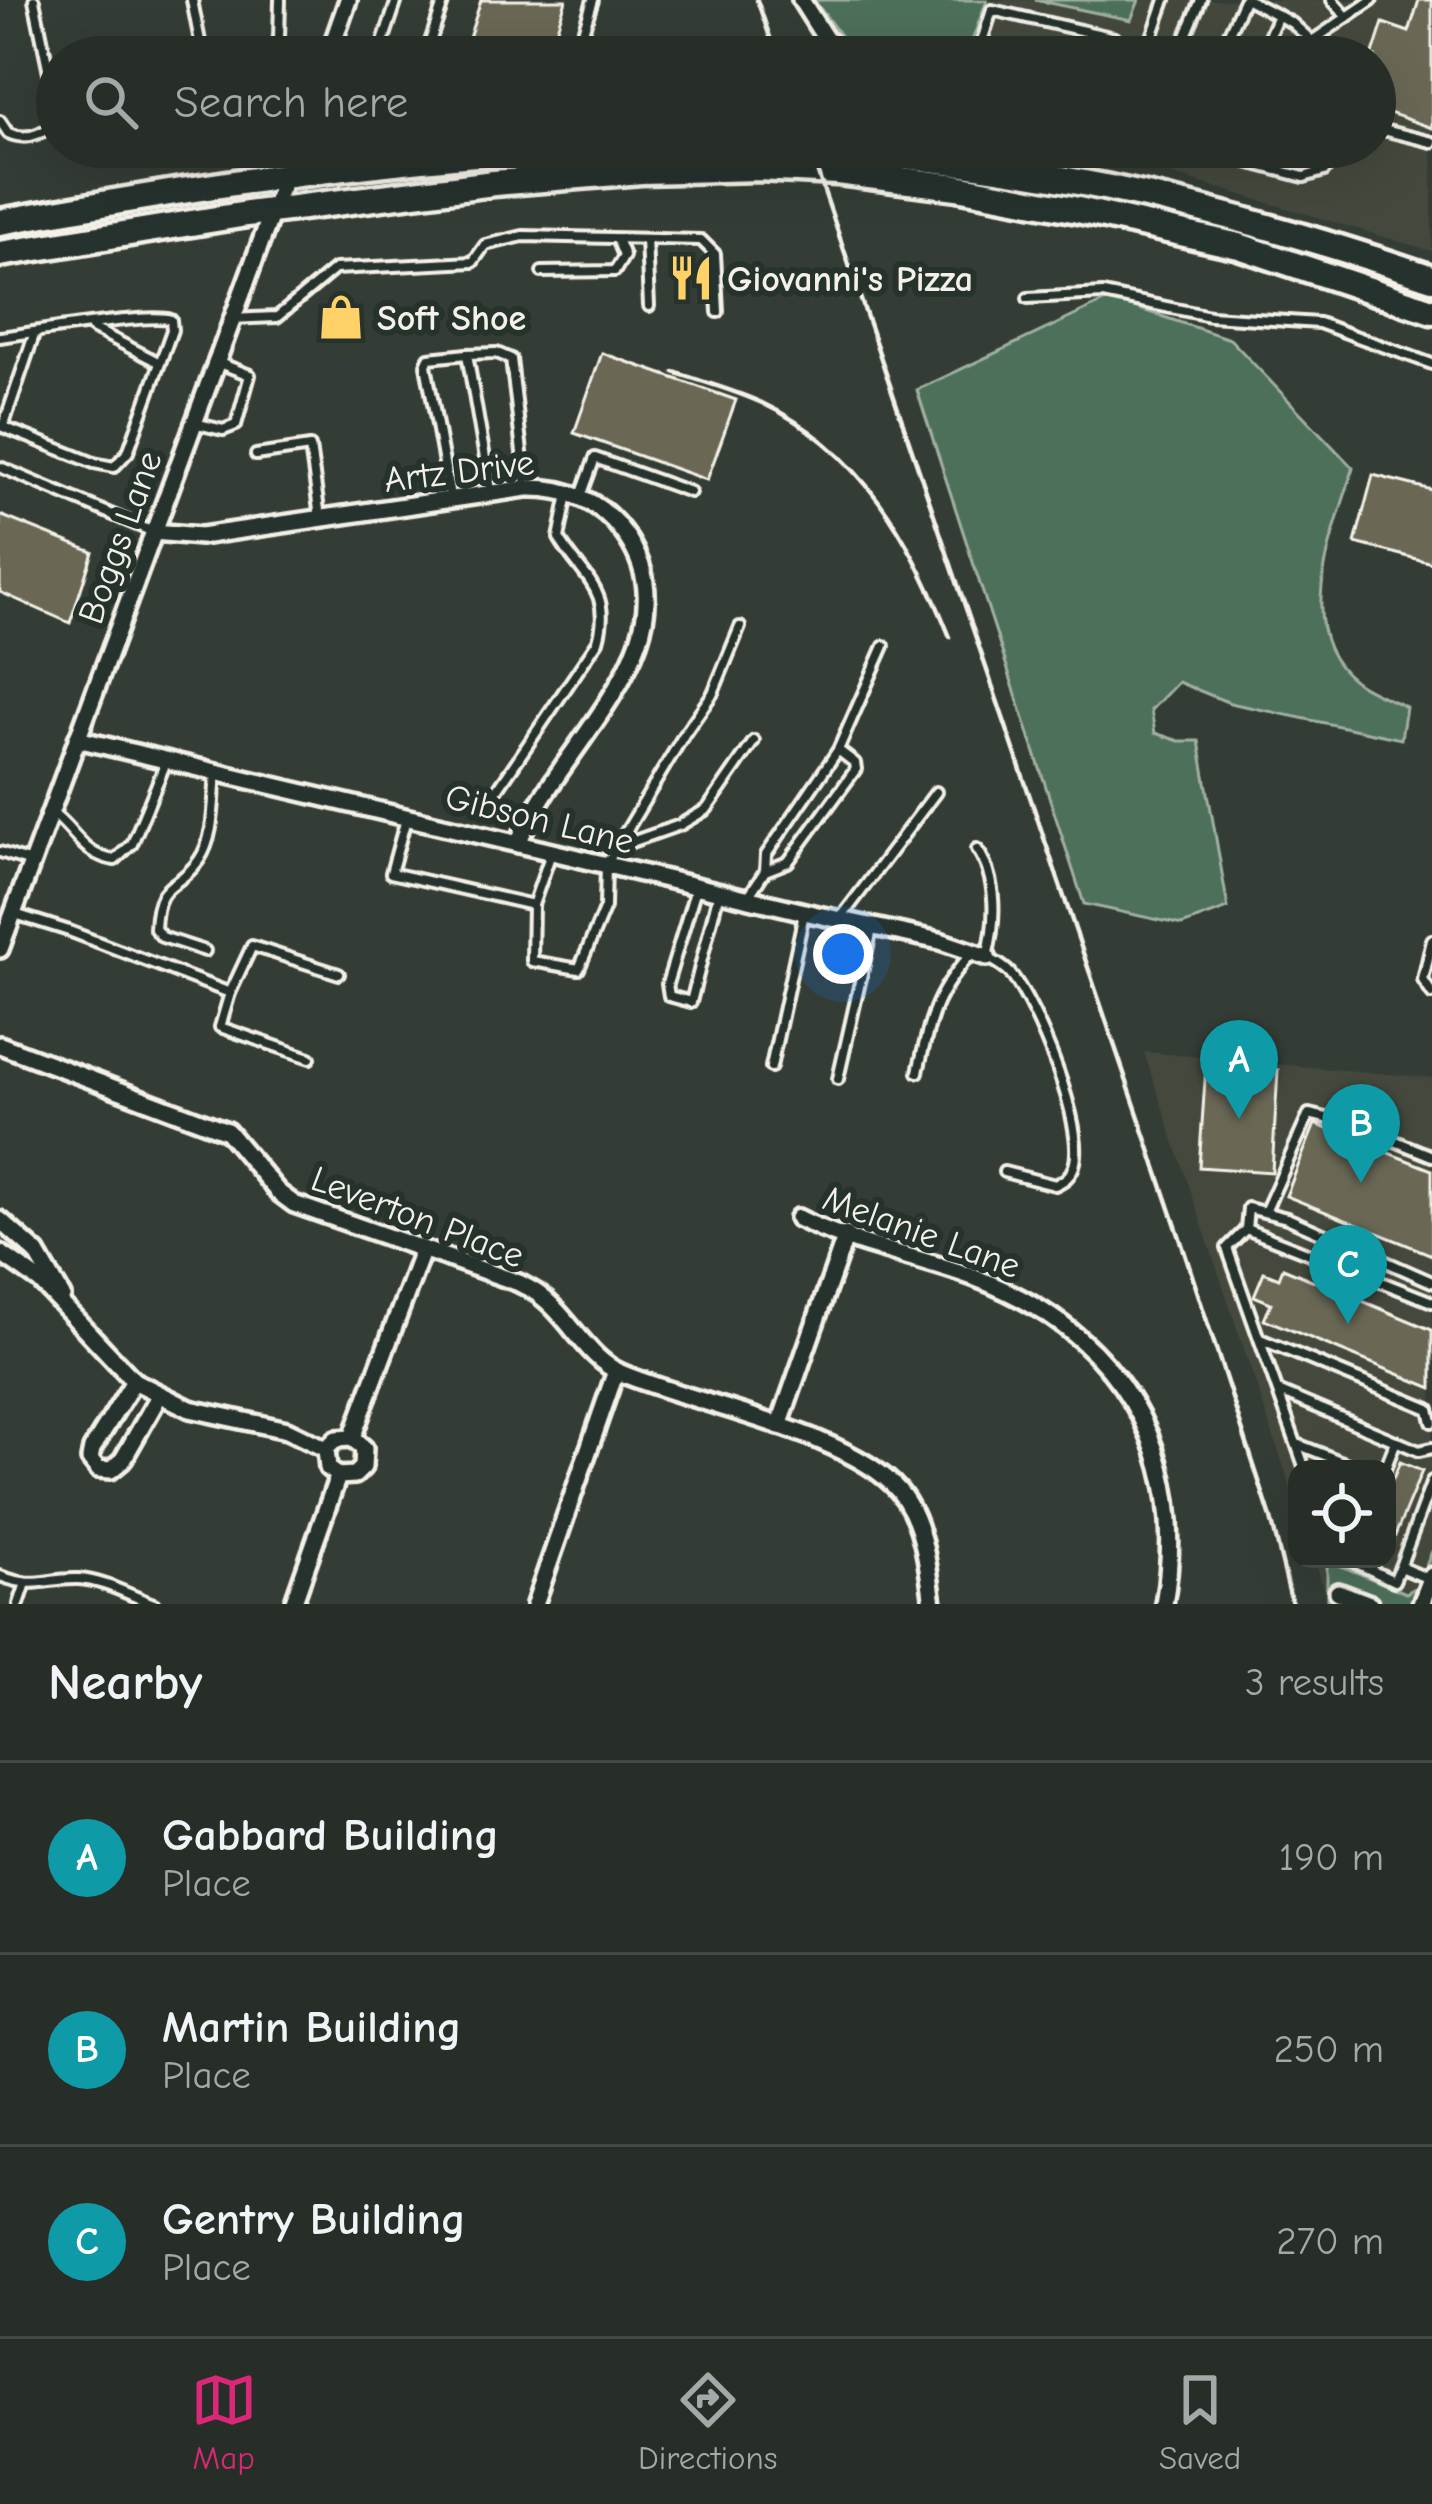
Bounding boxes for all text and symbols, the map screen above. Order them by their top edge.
search box [36,36,1396,168]
icon: search [78,69,144,135]
text: Search here [174,76,408,128]
restaurant icon: Giovanni's Pizza [666,253,716,303]
place label: Giovanni's Pizza [727,259,973,300]
shop icon: Soft Shoe [316,292,366,342]
place label: Soft Shoe [377,298,526,339]
street label: Artz Drive [382,442,536,501]
street label: Boggs Lane [70,446,171,629]
street label: Gibson Lane [441,776,638,863]
your location [813,924,873,984]
pin: A [1200,1020,1278,1119]
pin: B [1322,1084,1400,1183]
street label: Leverton Place [305,1158,530,1277]
street label: Melanie Lane [817,1178,1026,1287]
pin: C [1309,1225,1387,1324]
map controls [1288,1460,1396,1568]
button: locate [1288,1460,1396,1568]
text: Nearby [48,1653,202,1712]
text: 3 results [1245,1660,1384,1705]
text: Gabbard Building [162,1809,499,1861]
text: A [76,1835,98,1880]
text: 190 m [1279,1835,1384,1880]
text: Place [162,1861,251,1906]
text: Martin Building [162,2001,461,2053]
text: B [75,2027,99,2072]
text: 250 m [1273,2027,1384,2072]
text: Place [162,2053,251,2098]
text: Gentry Building [162,2193,466,2245]
text: C [75,2219,99,2264]
text: 270 m [1276,2219,1384,2264]
text: Place [162,2245,251,2290]
tab: Map [191,2367,257,2477]
tab: Directions [638,2367,778,2477]
tab: Saved [1159,2367,1241,2477]

